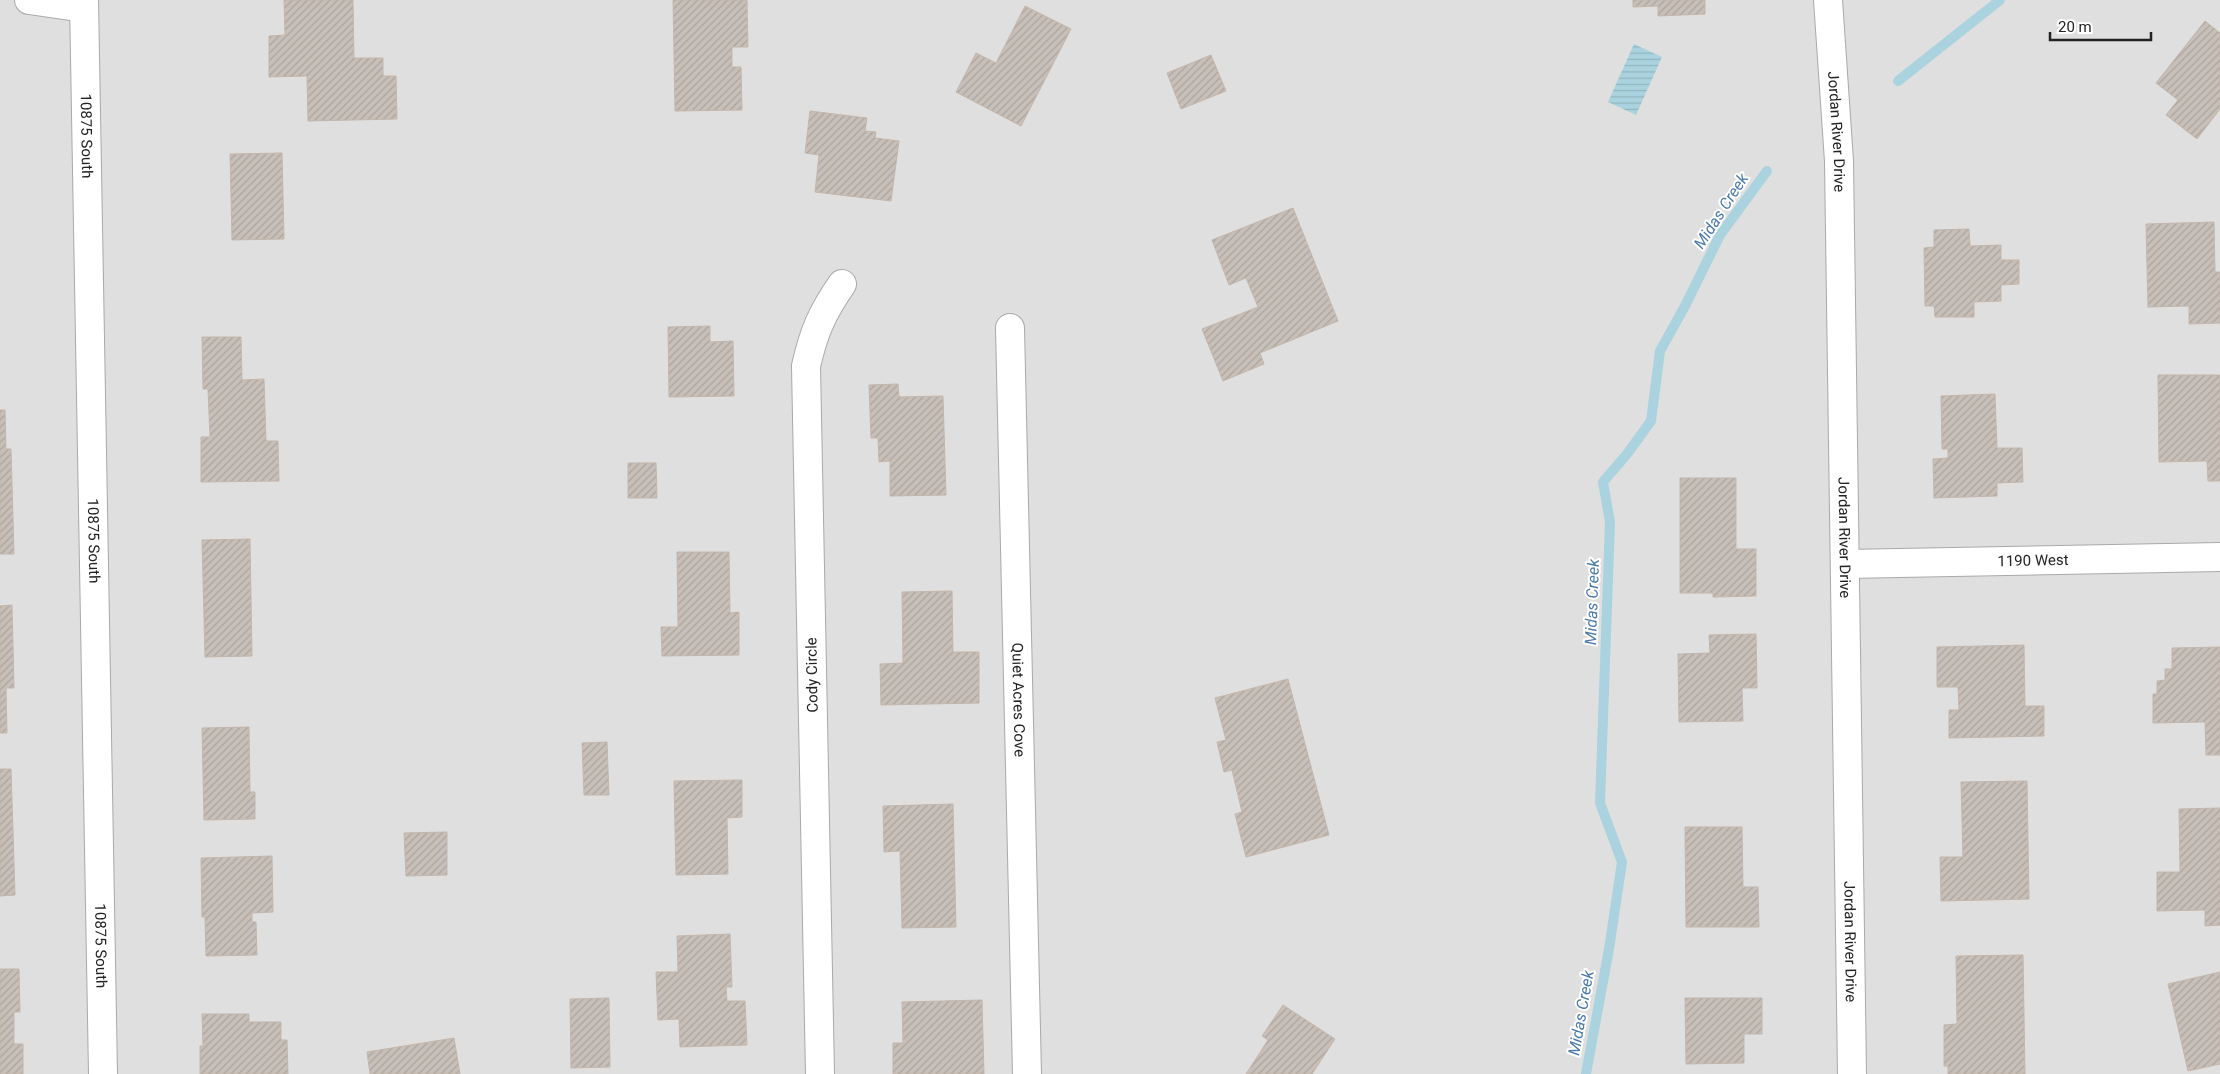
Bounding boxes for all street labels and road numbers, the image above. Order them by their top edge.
street label: Jordan River Drive [1824,71,1848,192]
street label: 10875 South [77,93,96,179]
street label: Jordan River Drive [1835,477,1854,598]
street label: 10875 South [84,498,103,583]
street label: 1190 West [1997,551,2069,570]
street label: Cody Circle [802,637,822,713]
street label: Quiet Acres Cove [1008,643,1029,757]
street label: Jordan River Drive [1840,881,1860,1002]
street label: 10875 South [91,903,110,988]

